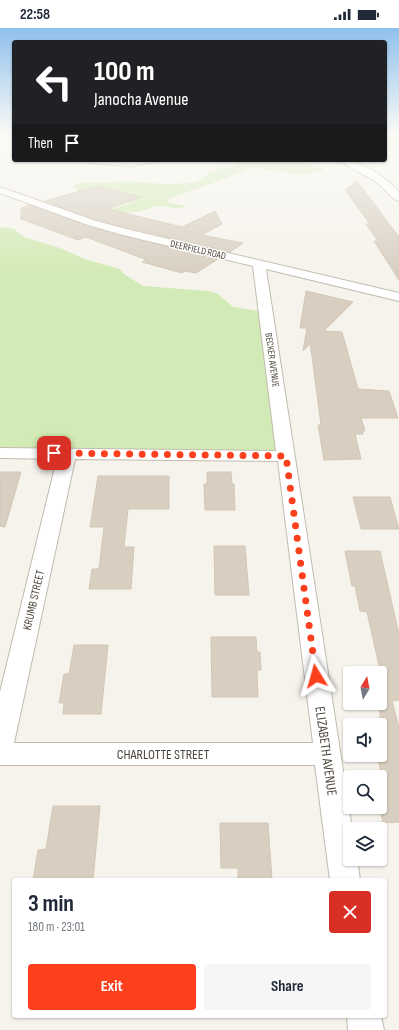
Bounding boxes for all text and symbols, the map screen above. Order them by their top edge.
text: 22:58 [20,5,50,24]
text: 100 m [94,55,155,88]
icon: left [28,56,80,108]
text: Janocha Avenue [94,89,189,110]
icon: arrive [61,132,83,154]
text: Then [28,134,53,153]
street label: DEERFIELD ROAD [169,238,227,262]
street label: BECKER AVENUE [262,332,282,388]
pin [37,436,71,470]
icon: arrive [43,442,65,464]
street label: KRUMB STREET [20,568,48,632]
position arrow [295,655,337,697]
north arrow [343,666,387,710]
map controls [343,666,387,866]
street label: ELIZABETH AVENUE [311,705,341,797]
button: sound [343,718,387,762]
street label: CHARLOTTE STREET [117,746,210,763]
button: search [343,770,387,814]
button: layers [343,822,387,866]
text: 3 min [28,889,74,918]
button: close [329,891,371,933]
text: 180 m · 23:01 [28,919,85,935]
button: Exit [28,964,196,1010]
button: Share [204,964,371,1010]

